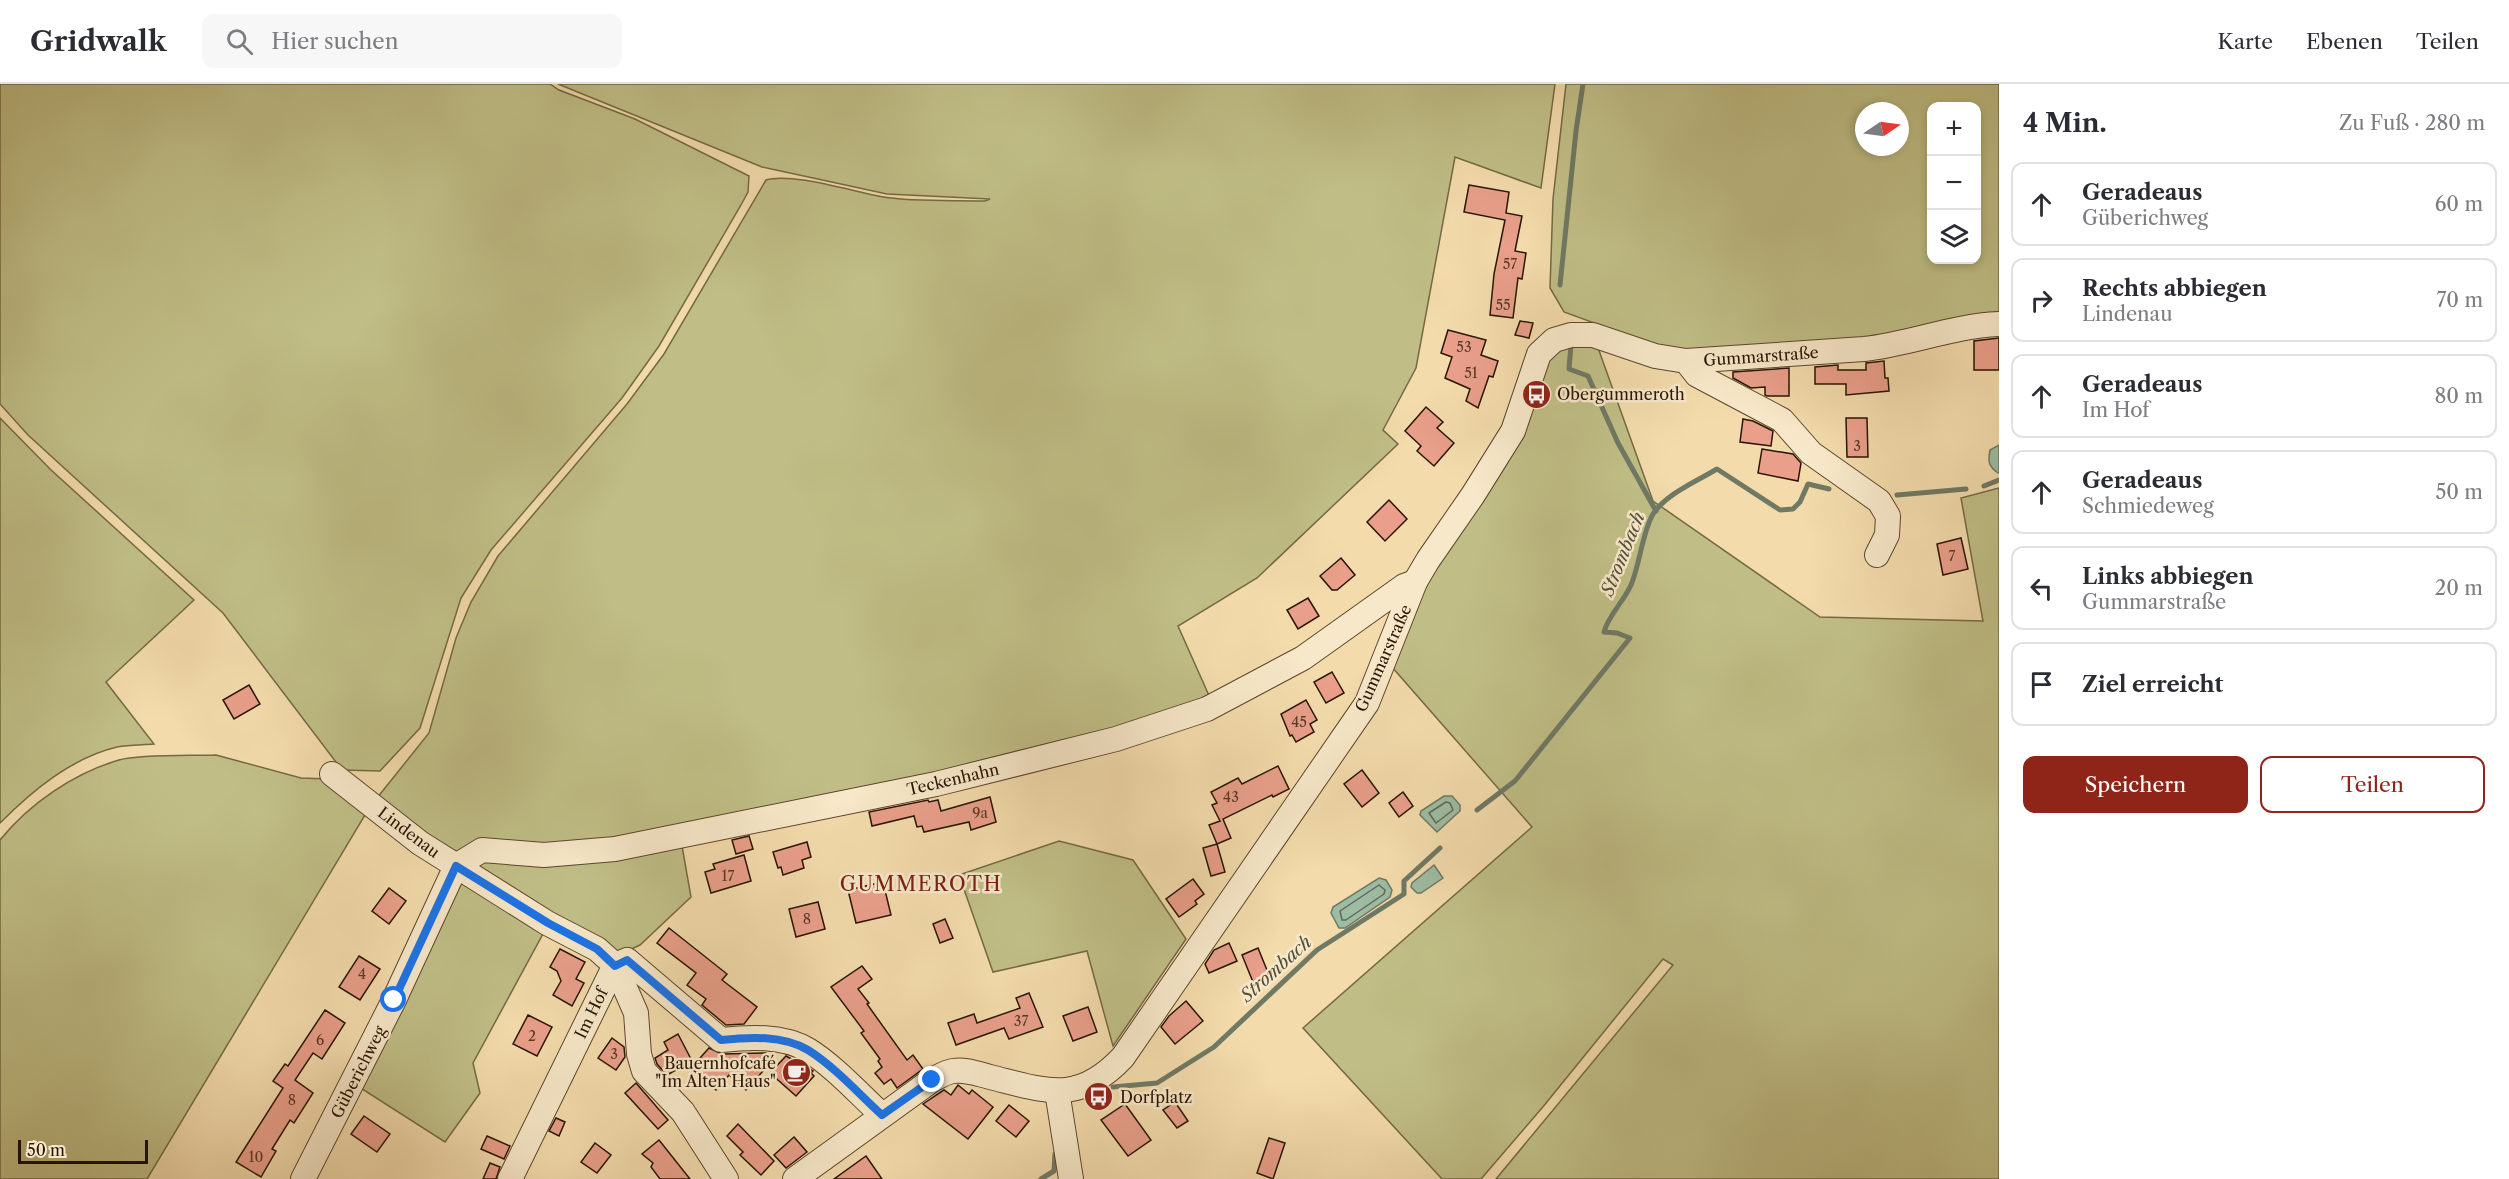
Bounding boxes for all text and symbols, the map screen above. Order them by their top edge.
search box [202,14,622,68]
text: Gridwalk [30,24,166,58]
icon: search [223,25,256,58]
text: Hier suchen [271,28,398,55]
text: Karte [2218,29,2273,54]
text: Ebenen [2306,29,2383,54]
text: Teilen [2416,29,2479,54]
north arrow [1855,102,1909,156]
map controls [1927,102,1981,264]
button: + [1927,102,1981,156]
text: 4 Min. [2023,107,2107,139]
text: Zu Fuß · 280 m [2339,111,2485,135]
button: − [1927,156,1981,210]
text: Geradeaus [2082,179,2202,206]
icon: ahead [2025,188,2058,221]
text: 60 m [2435,192,2483,216]
text: Güberichweg [2082,206,2208,230]
button: layers [1927,210,1981,264]
house number: 57 [1503,255,1517,273]
text: Rechts abbiegen [2082,275,2267,302]
icon: right [2025,284,2058,317]
text: 70 m [2437,288,2483,312]
house number: 55 [1495,296,1511,314]
text: Lindenau [2082,302,2172,326]
house number: 53 [1456,338,1472,356]
street label: Gummarstraße [1703,342,1819,370]
house number: 51 [1464,364,1478,382]
text: Geradeaus [2082,371,2202,398]
bus stop icon: Obergummeroth [1520,378,1552,410]
icon: ahead [2025,380,2058,413]
place label: Obergummeroth [1557,384,1685,404]
text: 80 m [2435,384,2483,408]
text: Im Hof [2082,398,2149,422]
house number: 3 [1853,437,1861,455]
text: Geradeaus [2082,467,2202,494]
icon: ahead [2025,476,2058,509]
text: 50 m [2436,480,2483,504]
text: Schmiedeweg [2082,494,2214,518]
water label: Strombach [1596,509,1650,600]
house number: 7 [1949,547,1956,565]
text: Links abbiegen [2082,563,2254,590]
icon: left [2025,572,2058,605]
text: 20 m [2435,576,2483,600]
text: Gummarstraße [2082,590,2226,614]
street label: Gummarstraße [1350,601,1416,715]
icon: arrive [2025,668,2058,701]
text: Ziel erreicht [2082,671,2223,698]
house number: 45 [1291,713,1307,731]
button: Speichern [2023,756,2248,813]
button: Teilen [2260,756,2485,813]
street label: Teckenhahn [905,759,1001,799]
house number: 43 [1223,788,1239,806]
street label: Lindenau [374,802,444,862]
house number: 9a [972,804,988,822]
house number: 17 [722,867,734,885]
district label: GUMMEROTH [840,872,1002,896]
house number: 8 [803,910,811,928]
water label: Strombach [1235,931,1316,1007]
house number: 4 [358,965,366,983]
street label: Im Hof [570,982,613,1042]
route start [380,986,406,1012]
house number: 37 [1014,1012,1028,1030]
street label: Güberichweg [326,1022,390,1122]
house number: 2 [528,1027,536,1045]
house number: 6 [316,1031,324,1049]
house number: 3 [610,1045,618,1063]
place label: Bauernhofcafé "Im Alten Haus" [655,1053,776,1091]
cafe icon: Bauernhofcafé "Im Alten Haus" [781,1056,813,1088]
route end [918,1066,944,1092]
bus stop icon: Dorfplatz [1083,1081,1115,1113]
place label: Dorfplatz [1120,1087,1192,1107]
house number: 8 [288,1091,296,1109]
scale bar [18,1137,148,1164]
text: 50 m [27,1140,65,1160]
house number: 10 [249,1148,263,1166]

